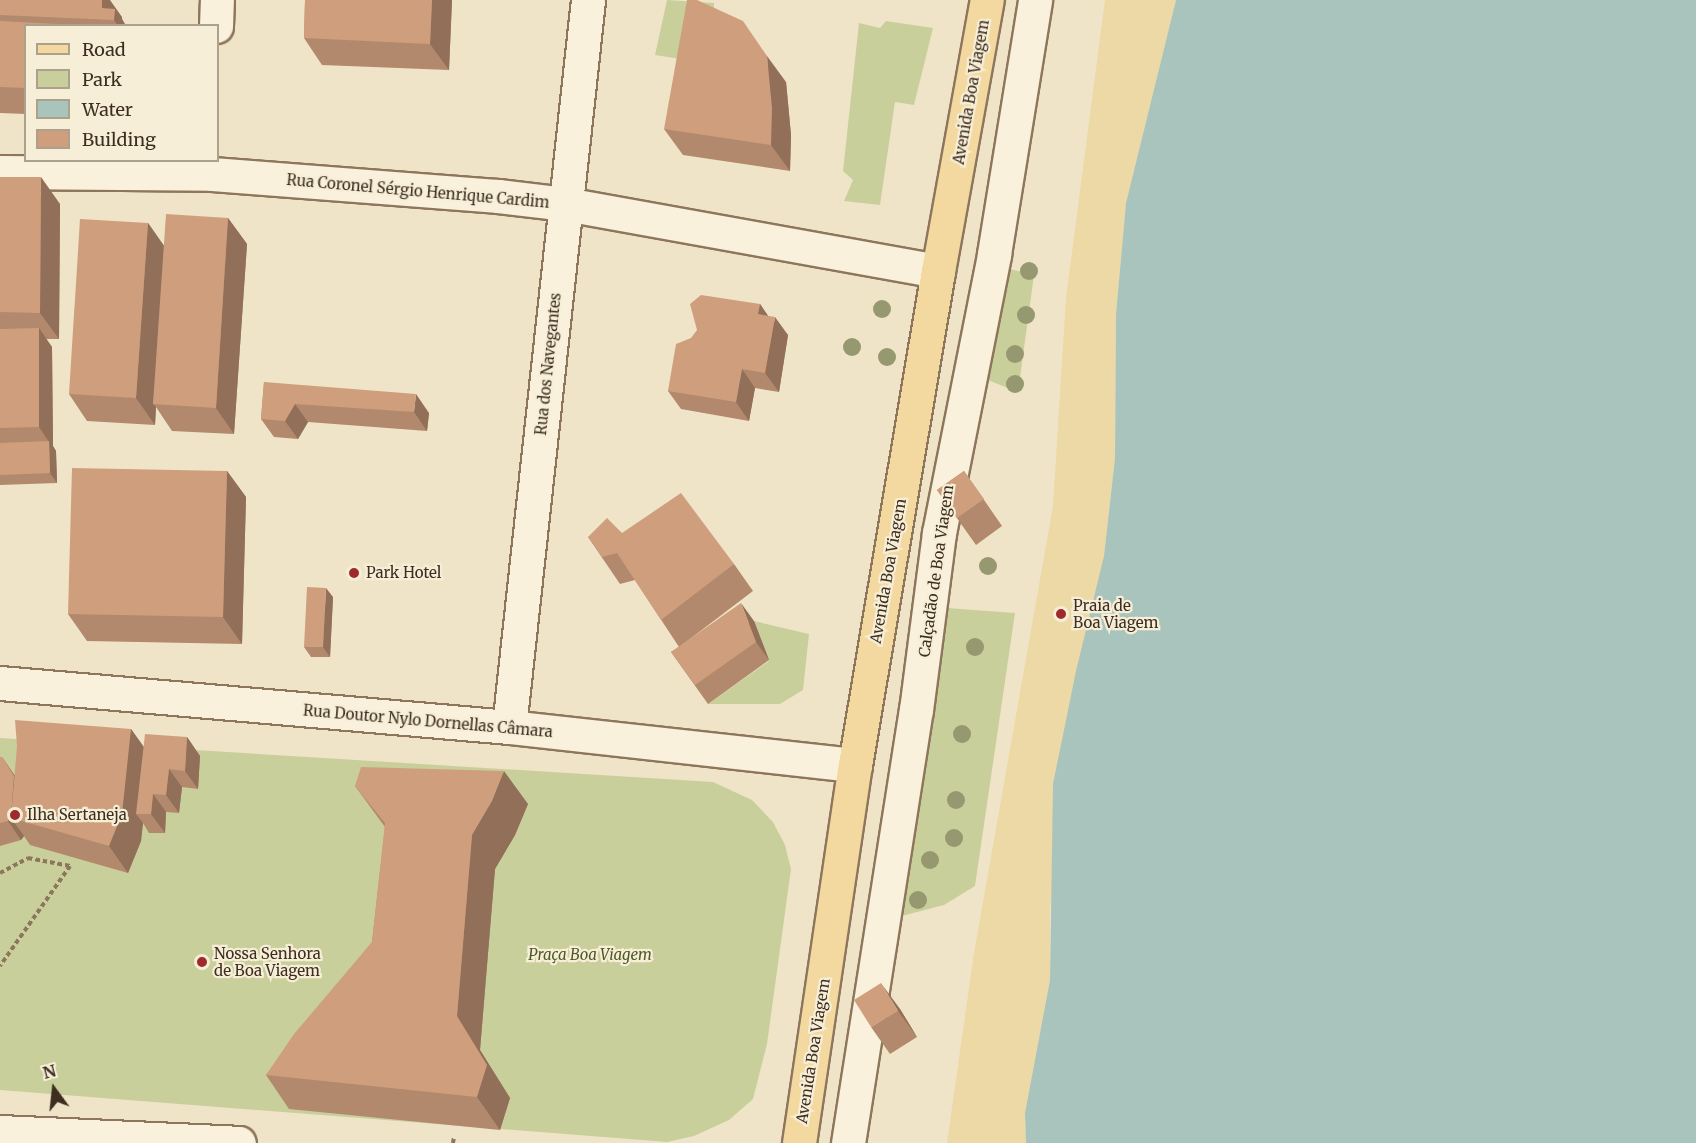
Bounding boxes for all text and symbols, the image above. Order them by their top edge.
street label: Avenida Boa Viagem [949,18,993,166]
legend [24,24,219,162]
text: Road [82,38,126,61]
text: Park [82,68,122,91]
text: Water [82,98,133,121]
text: Building [82,128,156,151]
street label: Rua Coronel Sérgio Henrique Cardim [286,171,550,211]
street label: Rua dos Navegantes [532,292,564,436]
street label: Calçadão de Boa Viagem [915,484,957,658]
street label: Avenida Boa Viagem [866,497,910,645]
place label: Park Hotel [366,564,441,582]
marker: Park Hotel [347,566,361,580]
place label: Praia de Boa Viagem [1073,596,1158,631]
marker: Praia de Boa Viagem [1054,607,1068,621]
street label: Rua Doutor Nylo Dornellas Câmara [302,701,554,741]
place label: Ilha Sertaneja [27,806,127,824]
marker: Ilha Sertaneja [8,808,22,822]
place label: Nossa Senhora de Boa Viagem [214,944,321,979]
park label: Praça Boa Viagem [528,946,652,964]
marker: Nossa Senhora de Boa Viagem [195,955,209,969]
street label: Avenida Boa Viagem [793,977,833,1125]
north arrow [24,1059,84,1119]
text: N [41,1060,58,1083]

